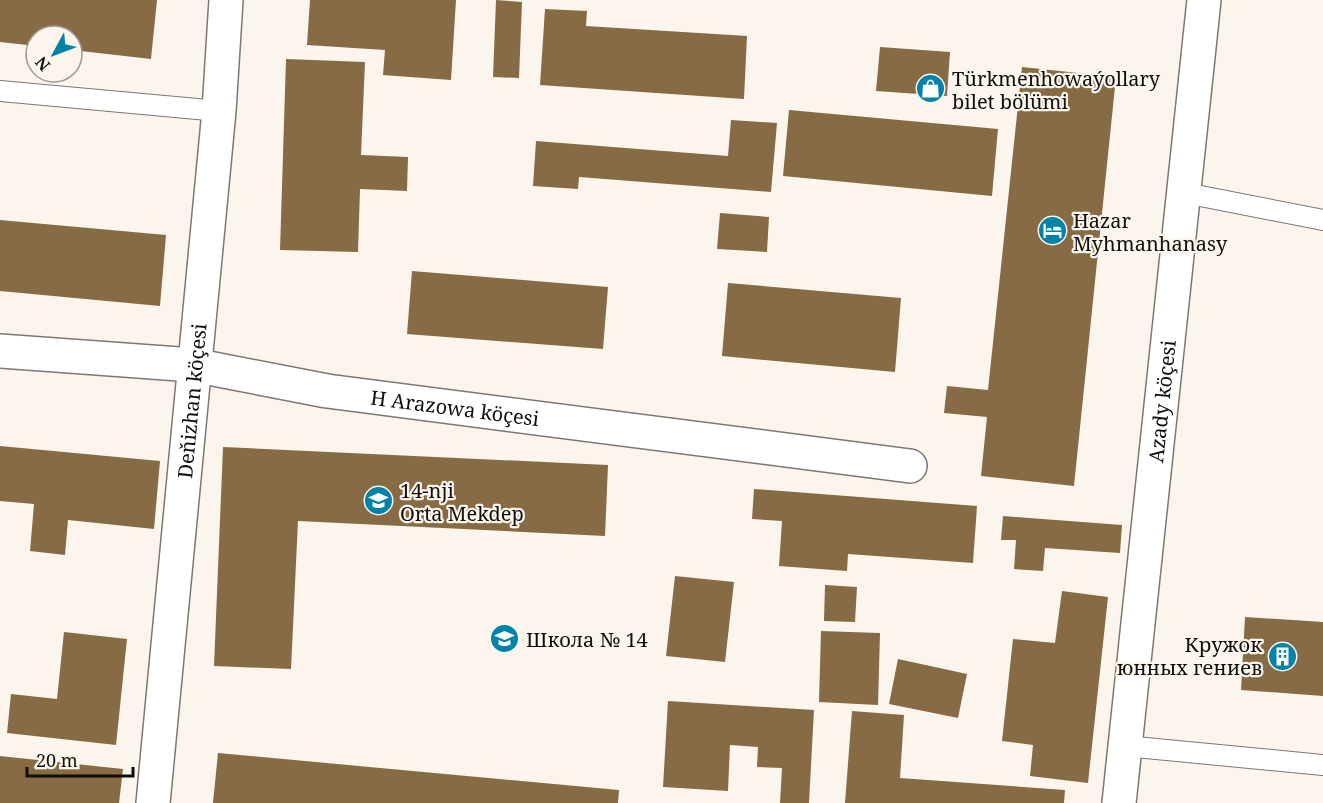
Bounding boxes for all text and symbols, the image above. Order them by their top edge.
north arrow [24,24,84,84]
text: N [30,52,55,76]
place label: Türkmenhowaýollary bilet bölümi [952,65,1161,115]
shop icon: Türkmenhowaýollary bilet bölümi [915,73,947,105]
place label: Hazar Myhmanhanasy [1073,207,1228,257]
hotel icon: Hazar Myhmanhanasy [1036,215,1068,247]
street label: Deňizhan köçesi [171,321,212,480]
street label: Azady köçesi [1142,338,1182,464]
street label: H Arazowa köçesi [369,383,541,432]
place label: 14-nji Orta Mekdep [400,477,524,527]
school or university icon: 14-nji Orta Mekdep [363,485,395,517]
school or university icon: Школа № 14 [489,623,521,655]
place label: Школа № 14 [526,626,648,653]
place label: Кружок юнных гениев [1117,631,1262,681]
building icon: Кружок юнных гениев [1267,640,1299,672]
scale bar [27,740,134,778]
text: 20 m [36,748,78,772]

